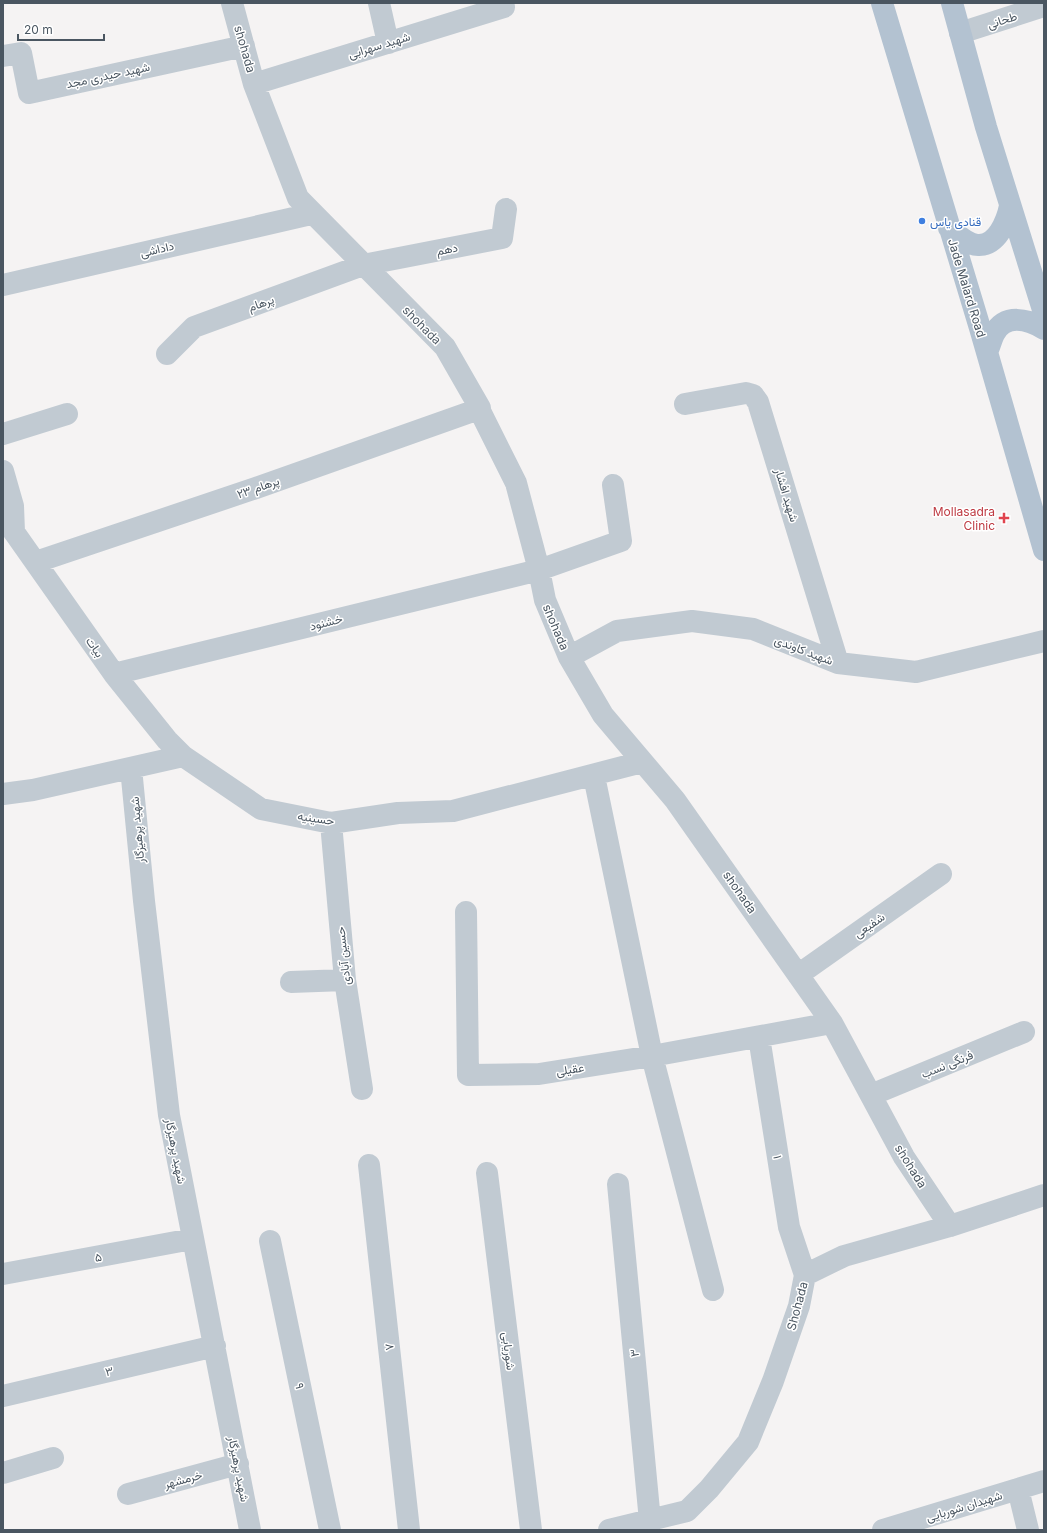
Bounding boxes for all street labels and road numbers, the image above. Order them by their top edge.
street label: طحانی [985,8,1019,33]
street label: shohada [231,24,259,74]
street label: شهید سهرابی [346,28,412,62]
street label: شهید حیدری مجد [65,59,151,92]
street label: Jade Malard Road [945,237,989,339]
street label: داداشی [139,238,176,261]
street label: دهم [435,240,460,259]
street label: پرهام [246,291,276,316]
street label: shohada [400,303,444,347]
street label: شهید افشار [771,465,802,524]
street label: پرهام ۲۳ [235,473,282,502]
street label: shohada [540,602,572,652]
street label: خشنود [308,611,344,634]
street label: شهید کاوندی [772,632,835,669]
street label: بیات [83,634,107,660]
street label: شهید پرهیزگار [127,796,148,865]
street label: حسینیه [297,808,335,828]
street label: shohada [720,868,760,916]
street label: شفیعی [851,909,888,942]
street label: حسین آبادی [332,926,355,986]
street label: فرنگی نسب [919,1047,976,1082]
street label: عقیلی [555,1059,585,1080]
street label: شهید پرهیزگار [161,1116,190,1185]
street label: shohada [892,1141,930,1191]
street label: ۱ [770,1154,786,1160]
street label: ۵ [93,1249,103,1265]
street label: Shohada [783,1280,811,1332]
street label: شوریابی [498,1331,519,1371]
street label: ۷ [381,1343,397,1351]
street label: ۳ [626,1348,642,1358]
street label: ۳ [103,1363,115,1379]
street label: ۹ [292,1382,308,1390]
street label: شهید پرهیزگار [224,1434,253,1503]
street label: خرمشهر [161,1467,204,1493]
street label: شهیدان شوربایی [924,1487,1004,1526]

